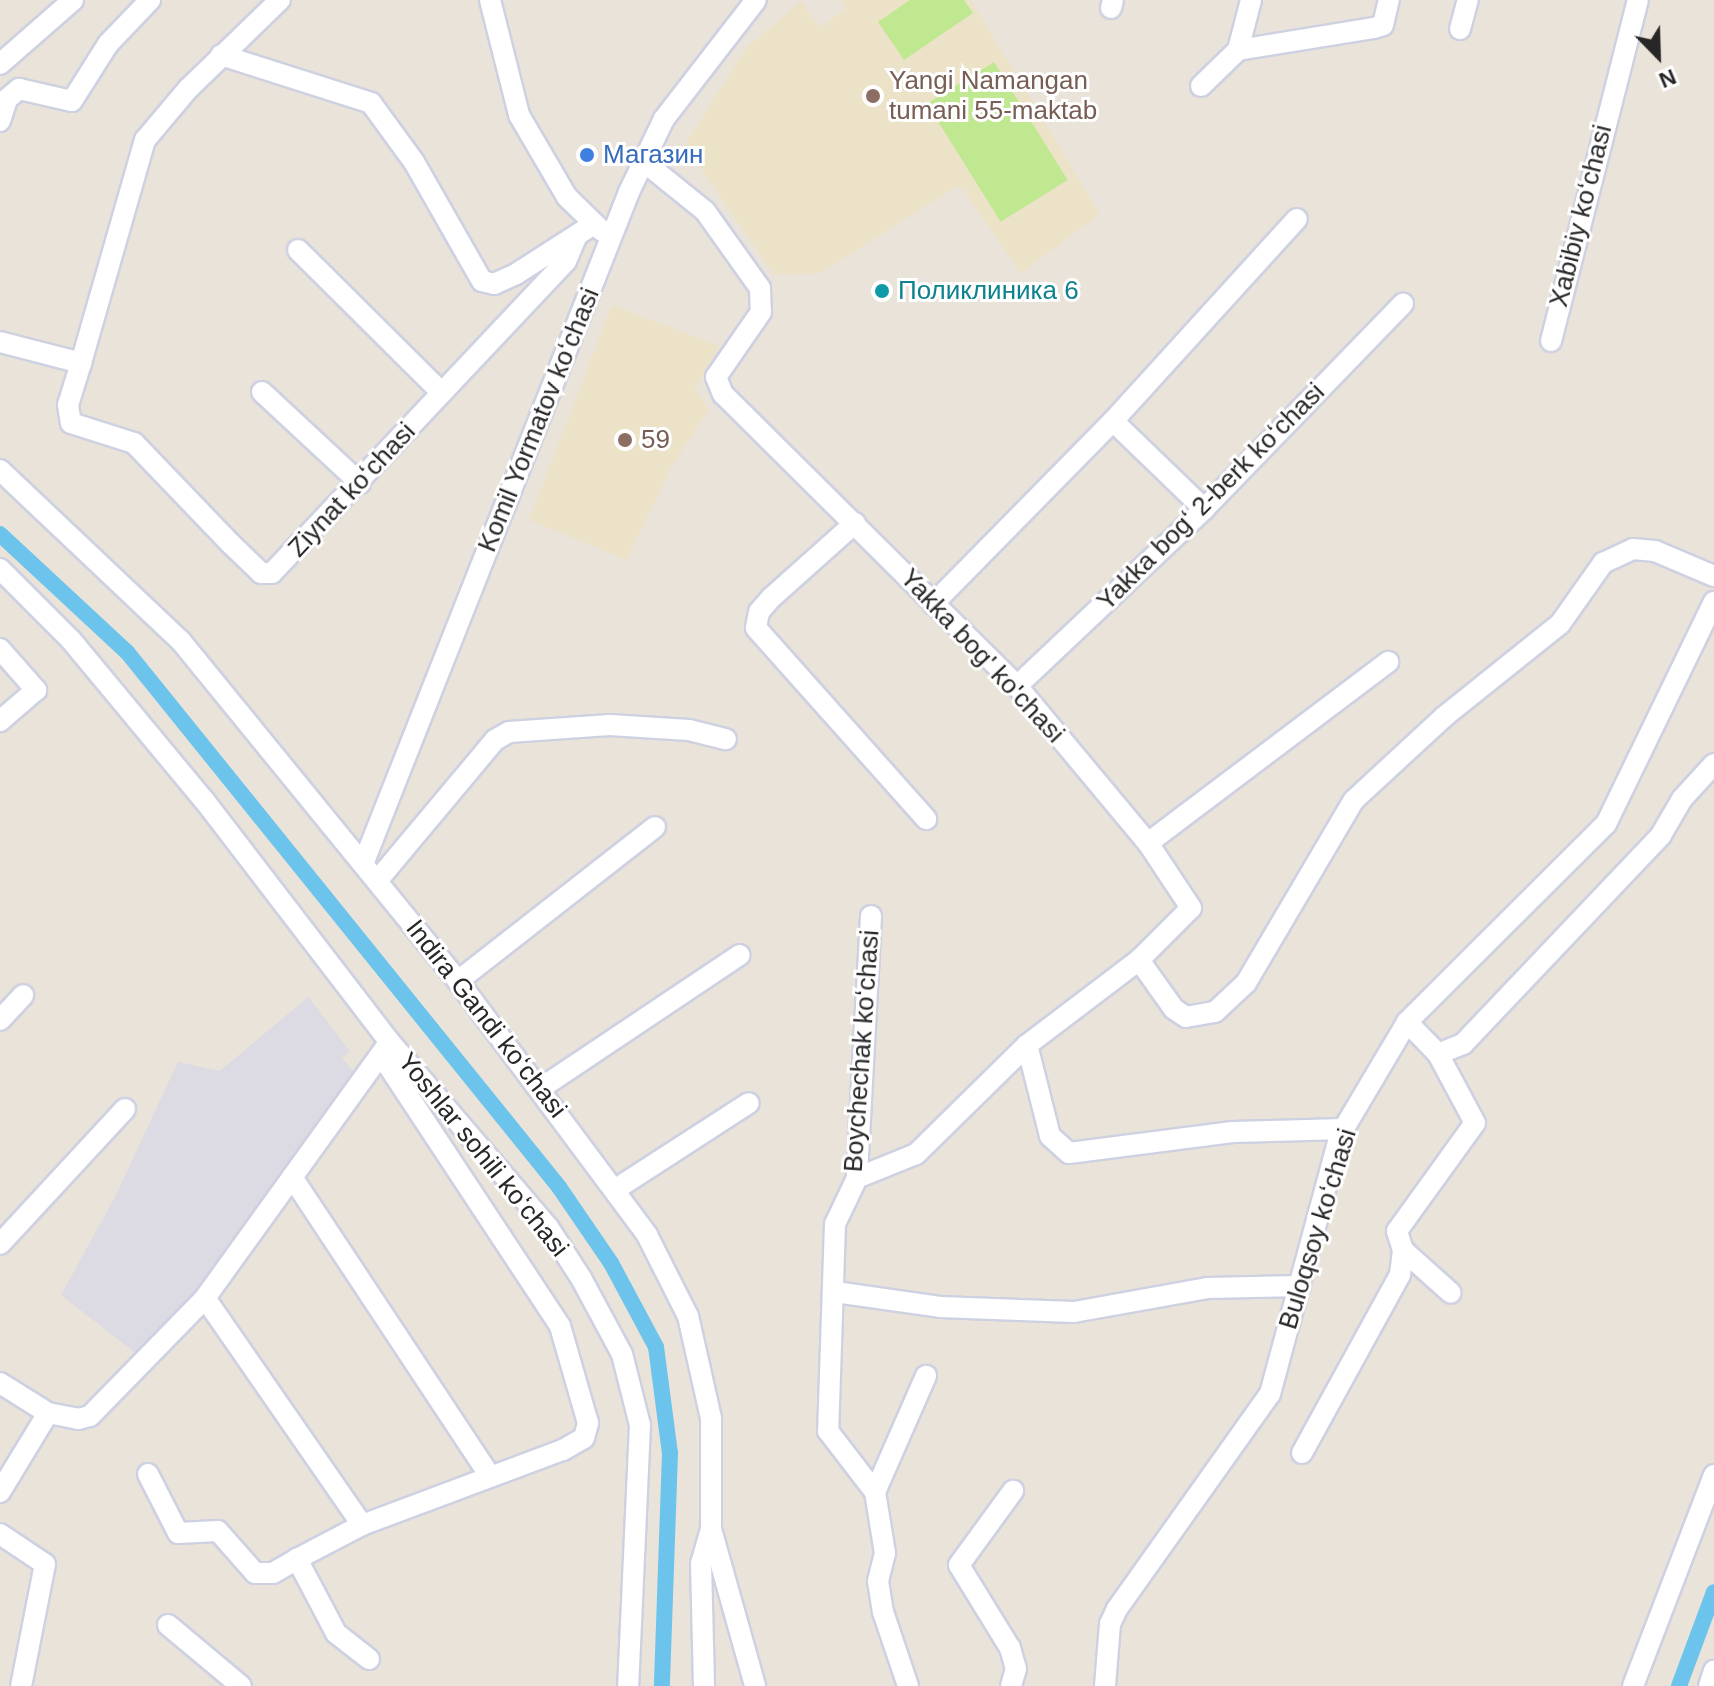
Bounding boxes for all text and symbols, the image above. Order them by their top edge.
north arrow [1618,16,1698,96]
text: N [1655,64,1680,93]
place label: Yangi Namangan tumani 55-maktab [889,65,1097,126]
marker: Yangi Namangan tumani 55-maktab [864,87,882,105]
street label: Xabibiy koʻchasi [1543,122,1619,310]
place label: Магазин [603,139,703,171]
marker: Магазин [578,146,596,164]
place label: Поликлиника 6 [898,275,1079,307]
marker: Поликлиника 6 [873,282,891,300]
street label: Komil Yormatov koʻchasi [472,283,606,557]
street label: Yakka bogʻ 2-berk koʻchasi [1091,377,1331,617]
street label: Ziynat koʻchasi [282,416,422,564]
place label: 59 [641,424,670,456]
marker: 59 [616,431,634,449]
street label: Yakka bog' ko'chasi [893,563,1071,749]
street label: Indira Gandi koʻchasi [399,914,573,1124]
street label: Boychechak koʻchasi [838,929,886,1173]
street label: Yoshlar sohili koʻchasi [391,1047,575,1263]
street label: Buloqsoy koʻchasi [1273,1125,1363,1333]

